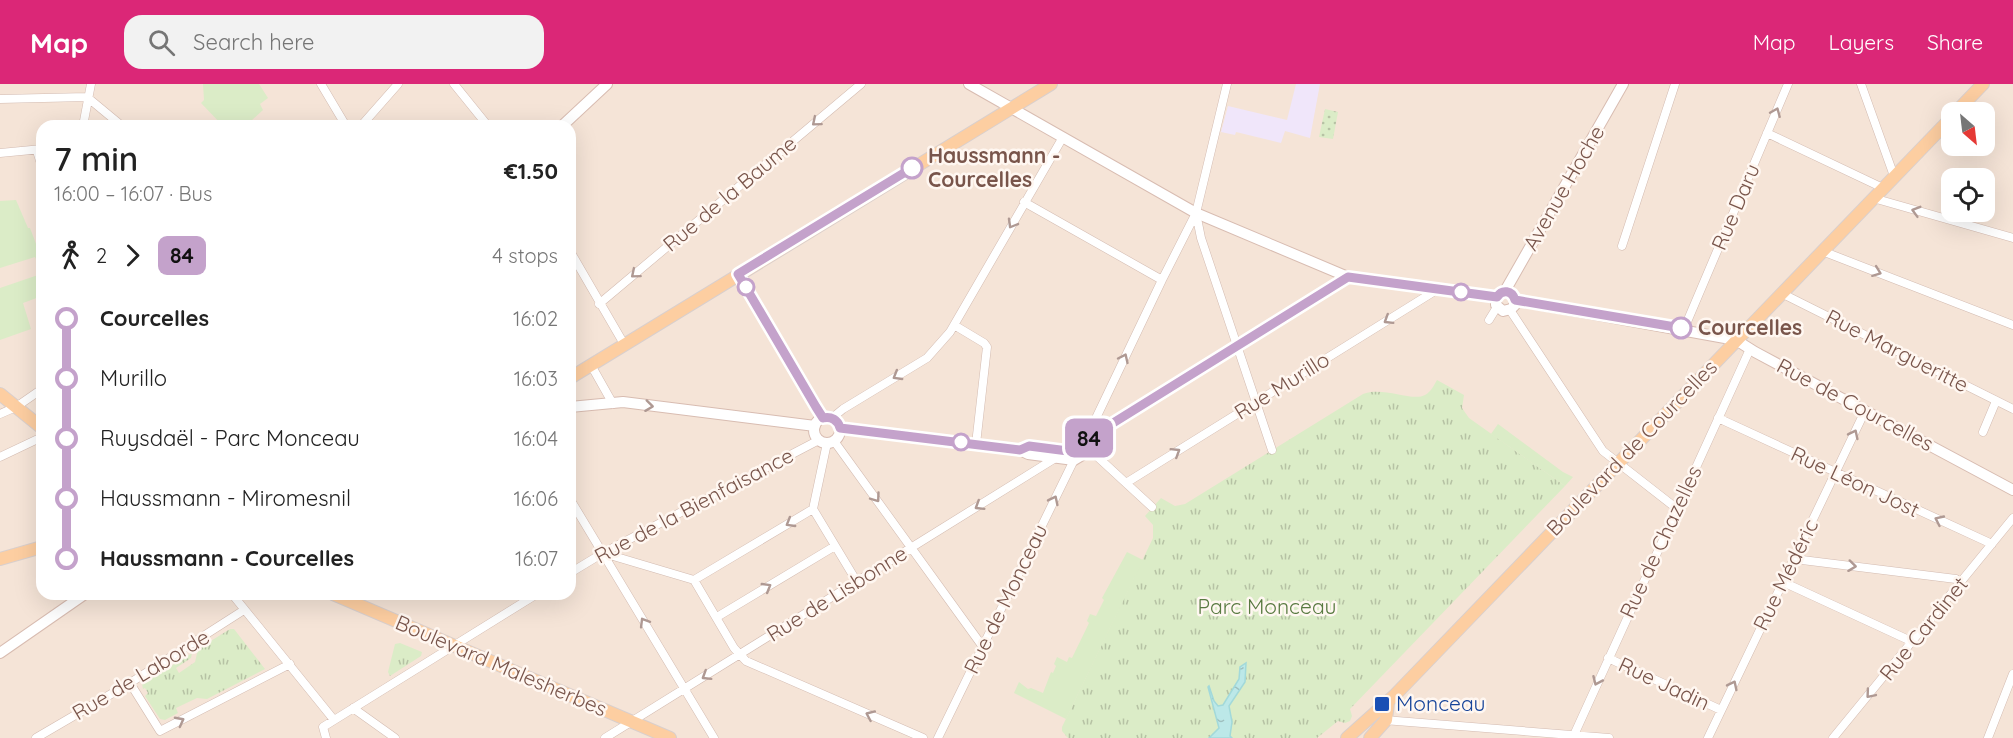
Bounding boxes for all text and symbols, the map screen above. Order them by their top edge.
search box [124,15,544,69]
text: Map [30,25,88,60]
icon: search [145,26,178,59]
text: Search here [193,28,315,56]
text: Map [1753,29,1796,55]
text: Layers [1829,29,1894,55]
text: Share [1927,29,1983,55]
north arrow [1941,102,1995,156]
map controls [1941,102,1995,222]
one-way arrow [1769,107,1781,118]
one-way arrow [812,114,823,125]
street label: Avenue Hoche [1517,120,1609,255]
street label: Rue de la Baume [657,130,801,257]
text: 7 min [54,138,138,179]
place label: Haussmann - Courcelles [928,142,1060,192]
text: €1.50 [504,157,558,185]
marker: Haussmann - Courcelles [901,157,923,179]
street label: Rue Daru [1705,160,1765,254]
button: locate [1941,168,1995,222]
text: 16:00 – 16:07 · Bus [54,181,212,206]
one-way arrow [1911,206,1922,218]
one-way arrow [1008,217,1019,228]
icon: walk [54,239,87,272]
icon: forward [116,239,149,272]
text: 84 [170,242,194,268]
text: 2 [96,243,107,268]
text: 4 stops [492,243,558,268]
one-way arrow [1870,265,1881,277]
one-way arrow [631,267,642,278]
unlabelled marker [737,278,755,296]
unlabelled marker [1452,283,1470,301]
street label: Rue Margueritte [1822,303,1973,397]
text: Courcelles [100,304,209,332]
text: 16:02 [513,306,558,331]
one-way arrow [1384,312,1394,324]
place label: Courcelles [1698,314,1802,340]
marker: Courcelles [1670,317,1692,339]
street label: Rue Murillo [1229,346,1334,425]
street label: Rue de Courcelles [1773,352,1938,456]
one-way arrow [1117,354,1129,365]
street label: Boulevard de Courcelles [1540,354,1722,541]
text: Murillo [100,364,167,392]
text: 16:03 [514,366,558,391]
one-way arrow [893,369,903,381]
one-way arrow [645,399,654,411]
line badge: 84 [1062,418,1116,458]
text: Ruysdaël - Parc Monceau [100,424,360,452]
text: 84 [1077,425,1101,451]
text: 16:04 [514,426,558,451]
one-way arrow [1847,429,1858,440]
unlabelled marker [952,433,970,451]
street label: Rue Léon Jost [1787,440,1924,522]
street label: Rue de la Bienfaisance [590,442,797,569]
one-way arrow [1170,447,1180,459]
street label: Rue de Chazelles [1613,461,1707,622]
text: Haussmann - Miromesnil [100,484,351,512]
text: 16:06 [513,486,558,511]
one-way arrow [869,492,880,503]
one-way arrow [1047,496,1058,506]
one-way arrow [974,498,985,509]
one-way arrow [786,515,796,527]
street label: Rue Médéric [1747,515,1823,634]
one-way arrow [1934,515,1945,527]
street label: Rue de Monceau [958,520,1053,678]
street label: Rue de Lisbonne [761,540,912,647]
text: Haussmann - Courcelles [100,544,354,572]
text: 16:07 [515,546,558,571]
one-way arrow [1847,560,1856,572]
street label: Rue Cardinet [1874,571,1973,685]
one-way arrow [761,583,771,595]
park label: Parc Monceau [1198,593,1336,619]
street label: Boulevard Malesherbes [392,609,611,721]
one-way arrow [639,618,651,628]
street label: Rue de Laborde [67,623,214,725]
street label: Rue Jadin [1615,651,1714,715]
one-way arrow [702,669,713,680]
one-way arrow [1593,675,1605,686]
one-way arrow [1726,681,1738,692]
one-way arrow [1866,687,1877,698]
place label: Monceau [1396,690,1485,716]
marker: Monceau [1373,695,1391,713]
one-way arrow [865,710,876,722]
one-way arrow [174,717,185,728]

